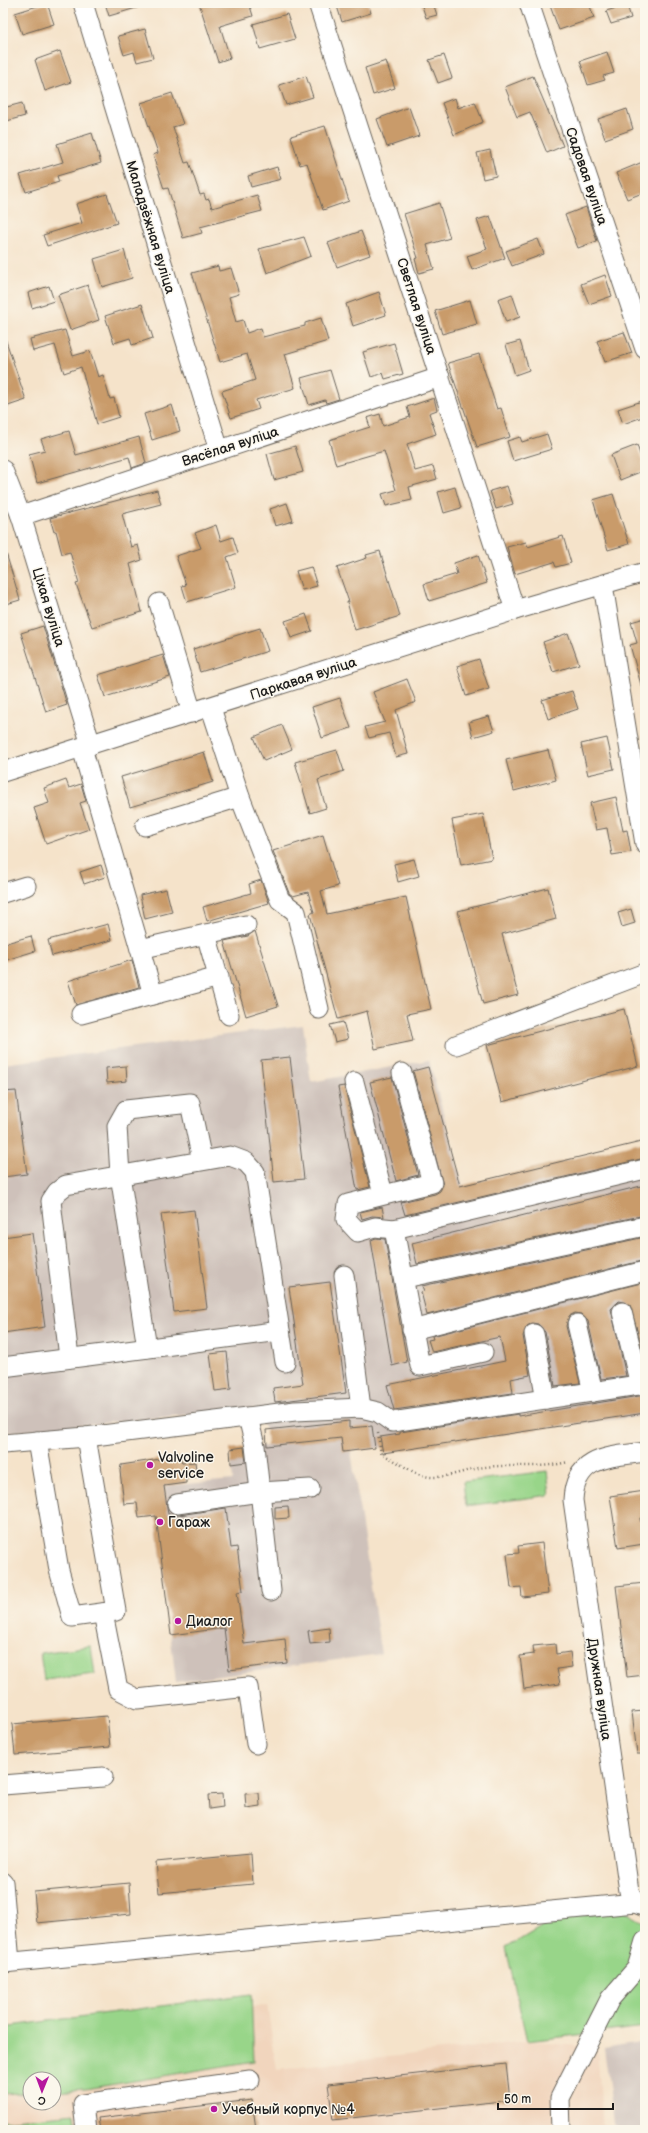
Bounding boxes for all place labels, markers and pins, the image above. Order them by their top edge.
place label: Valvoline service [158,1449,214,1482]
marker: Valvoline service [145,1460,155,1470]
place label: Гараж [168,1514,210,1531]
marker: Гараж [155,1517,165,1527]
place label: Диалог [186,1613,233,1630]
marker: Диалог [173,1616,183,1626]
place label: Учебный корпус №4 [222,2101,355,2118]
marker: Учебный корпус №4 [209,2104,219,2114]

